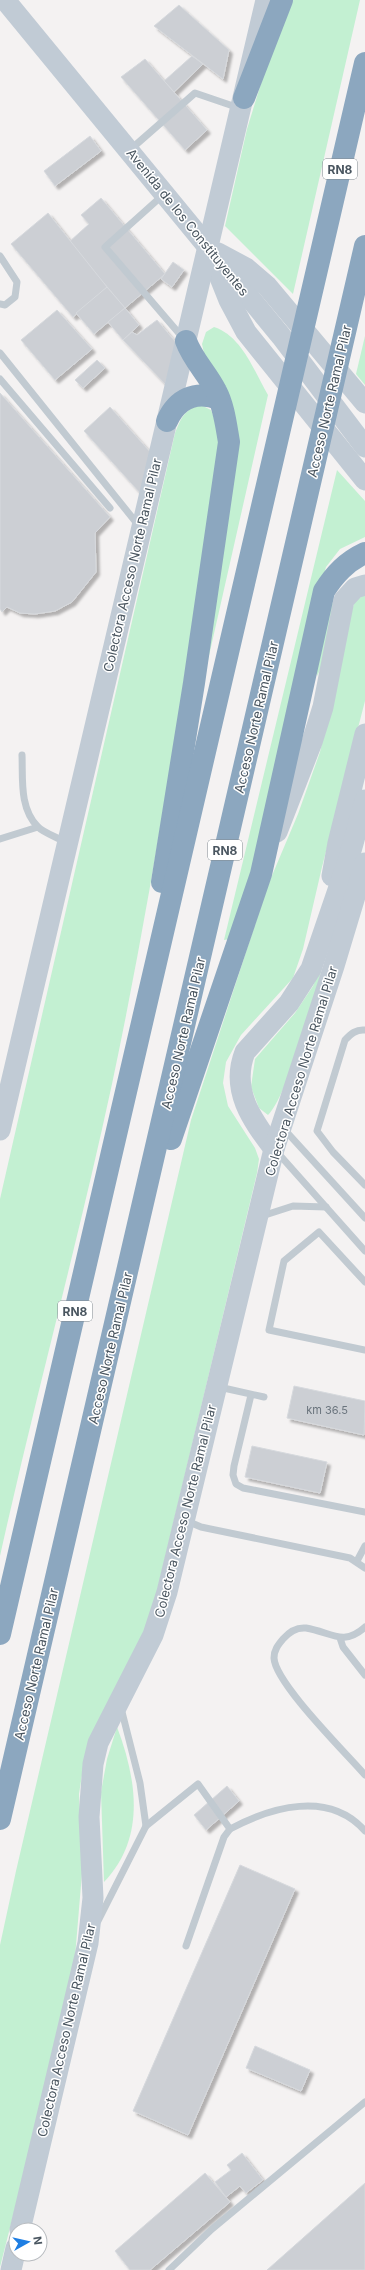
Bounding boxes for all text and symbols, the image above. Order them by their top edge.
street label: Avenida de los Constituyentes [124,145,253,299]
road number: RN8 [323,159,357,179]
street label: Acceso Norte Ramal Pilar [304,323,354,479]
street label: Colectora Acceso Norte Ramal Pilar [100,456,164,673]
street label: Acceso Norte Ramal Pilar [231,639,281,795]
road number: RN8 [208,840,242,860]
street label: Acceso Norte Ramal Pilar [158,955,208,1111]
street label: Colectora Acceso Norte Ramal Pilar [261,964,341,1178]
street label: Acceso Norte Ramal Pilar [85,1270,135,1426]
road number: RN8 [58,1301,92,1321]
street label: Colectora Acceso Norte Ramal Pilar [151,1403,219,1619]
house number: km 36.5 [306,1403,348,1417]
street label: Acceso Norte Ramal Pilar [11,1586,61,1742]
street label: Colectora Acceso Norte Ramal Pilar [34,1921,98,2138]
north arrow [8,2222,48,2262]
text: N [30,2235,45,2246]

